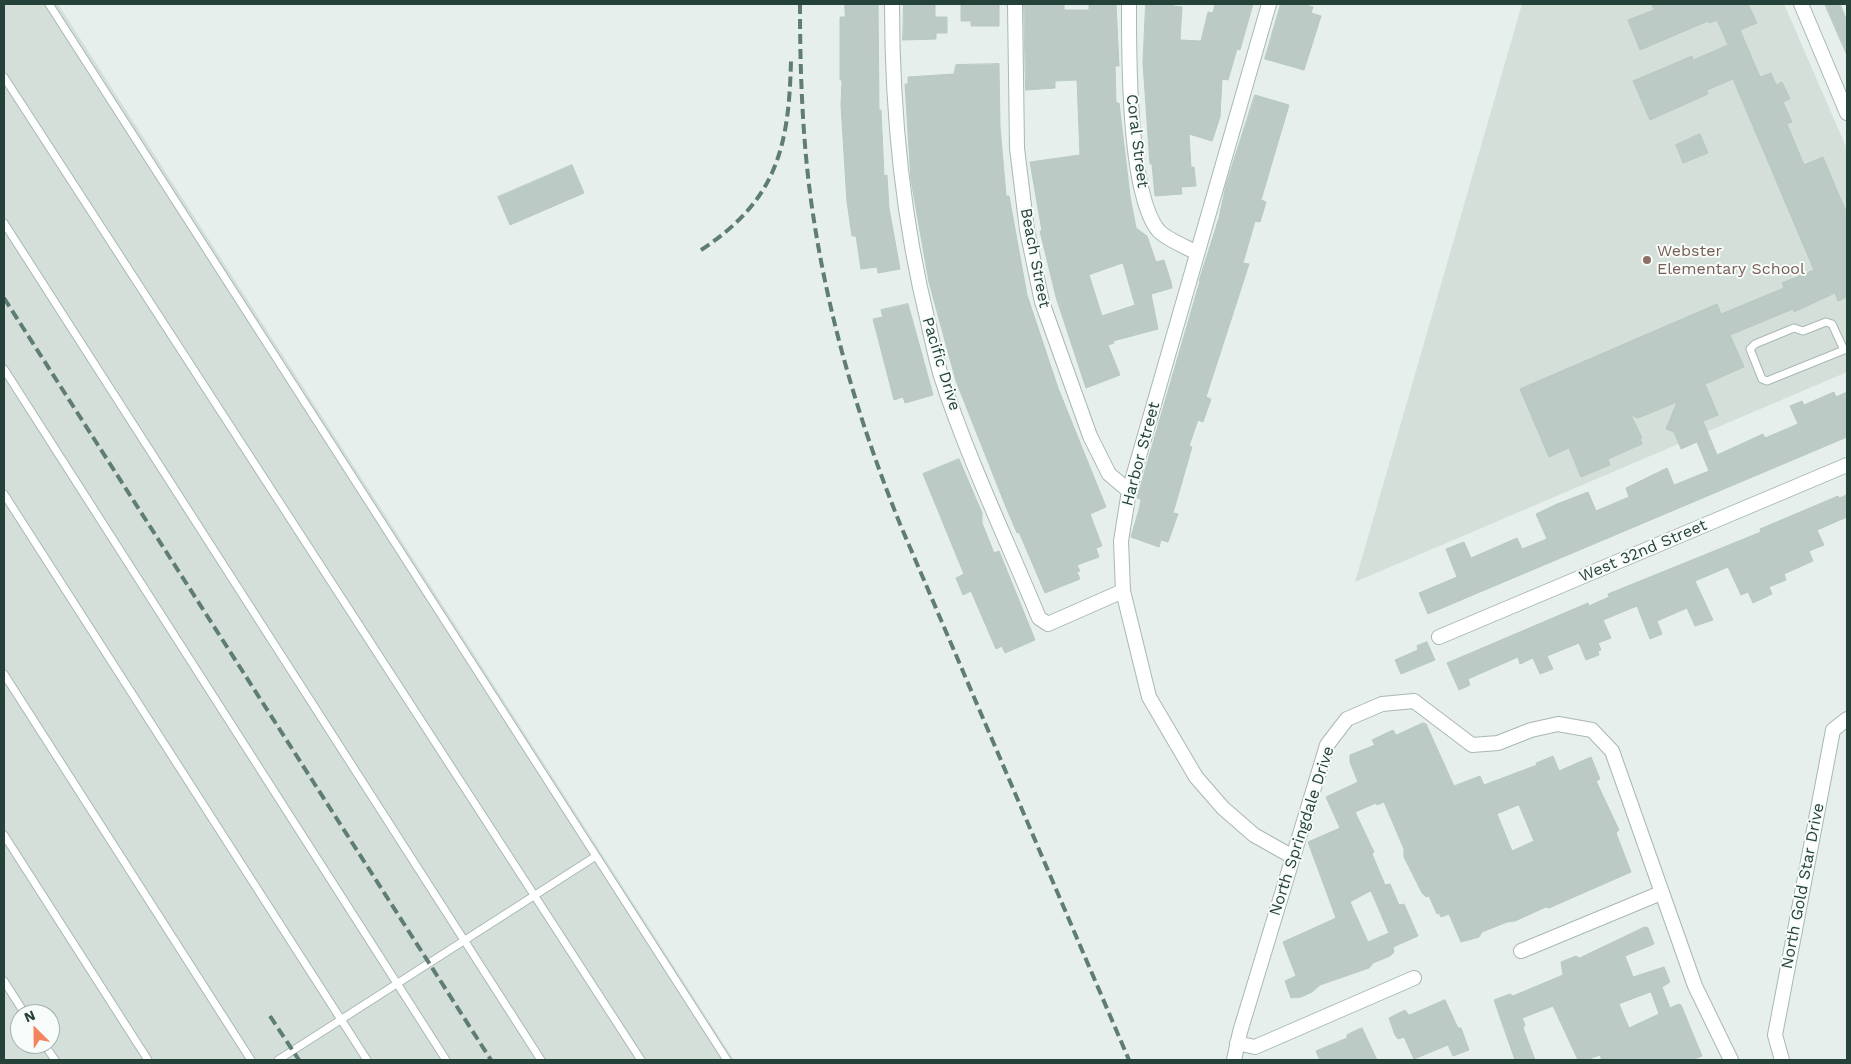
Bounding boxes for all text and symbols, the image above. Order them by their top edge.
street label: Coral Street [1122,93,1152,189]
street label: Beach Street [1016,206,1054,310]
place label: Webster Elementary School [1657,241,1805,279]
marker: Webster Elementary School [1641,254,1653,266]
street label: Pacific Drive [918,315,964,413]
street label: Harbor Street [1118,400,1164,508]
street label: West 32nd Street [1576,515,1710,587]
street label: North Springdale Drive [1265,744,1339,918]
street label: North Gold Star Drive [1777,801,1829,971]
north arrow [10,1004,60,1054]
text: N [22,1007,37,1026]

